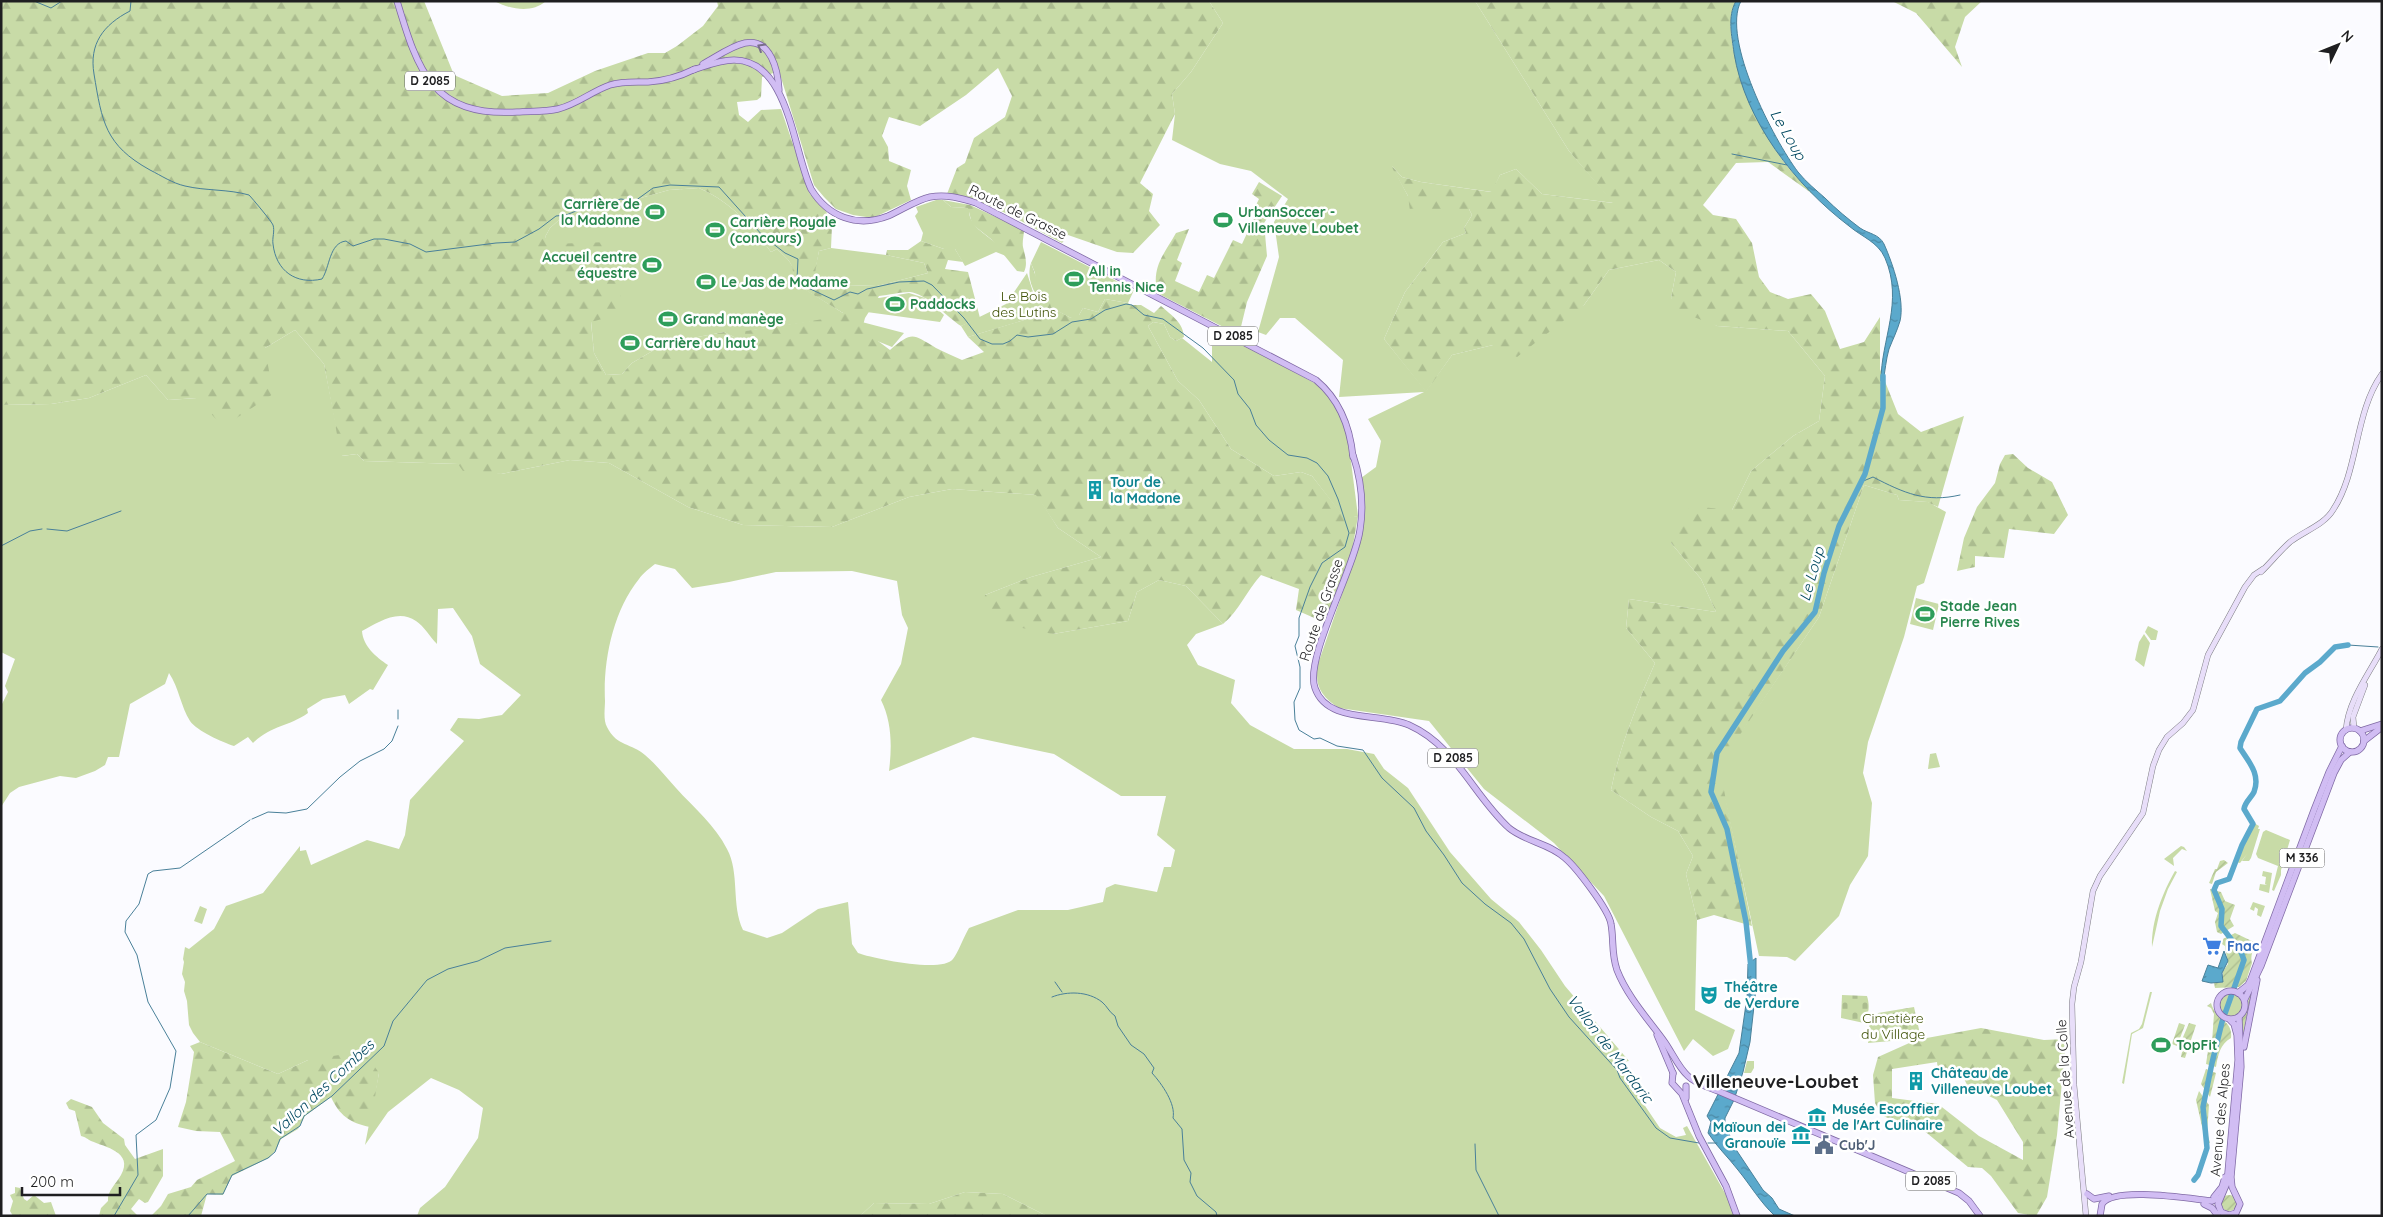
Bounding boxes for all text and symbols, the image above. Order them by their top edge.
north arrow [2313,20,2363,70]
text: N [2337,26,2358,46]
one-way arrow [757,44,766,54]
road number: D 2085 [405,72,455,90]
water label: Le Loup [1766,106,1811,164]
street label: Route de Grasse [966,180,1070,244]
place label: Carrière de la Madonne [561,195,640,229]
sports icon: Carrière de la Madonne [644,201,666,223]
place label: UrbanSoccer - Villeneuve Loubet [1238,203,1359,237]
sports icon: UrbanSoccer - Villeneuve Loubet [1212,209,1234,231]
place label: Carrière Royale (concours) [730,213,836,247]
sports icon: Carrière Royale (concours) [704,219,726,241]
place label: Accueil centre équestre [542,248,637,282]
sports icon: Accueil centre équestre [641,254,663,276]
place label: All in Tennis Nice [1089,262,1164,296]
sports icon: All in Tennis Nice [1063,268,1085,290]
sports icon: Le Jas de Madame [695,271,717,293]
place label: Le Jas de Madame [721,273,848,291]
park label: Le Bois des Lutins [992,287,1056,321]
sports icon: Paddocks [884,293,906,315]
place label: Paddocks [910,295,976,313]
sports icon: Grand manège [657,308,679,330]
place label: Grand manège [683,310,784,328]
road number: D 2085 [1208,326,1258,346]
sports icon: Carrière du haut [619,332,641,354]
place label: Carrière du haut [645,334,756,352]
place label: Tour de la Madone [1110,473,1181,507]
building icon: Tour de la Madone [1084,479,1106,501]
water label: Le Loup [1795,544,1829,603]
street label: Route de Grasse [1295,556,1347,663]
place label: Stade Jean Pierre Rives [1940,597,2020,631]
sports icon: Stade Jean Pierre Rives [1914,603,1936,625]
road number: D 2085 [1428,748,1478,768]
road number: M 336 [2280,848,2324,868]
supermarket icon: Fnac [2201,935,2223,957]
place label: Fnac [2227,937,2259,955]
place label: Théâtre de Verdure [1724,978,1799,1012]
theatre icon: Théâtre de Verdure [1698,984,1720,1006]
water label: Vallon de Mardaric [1563,991,1658,1108]
park label: Cimetière du Village [1861,1009,1925,1043]
street label: Avenue de la Colle [2052,1019,2078,1139]
sports icon: TopFit [2150,1034,2172,1056]
water label: Vallon des Combes [267,1035,379,1140]
place label: TopFit [2176,1036,2218,1054]
street label: Avenue des Alpes [2206,1063,2234,1177]
place label: Château de Villeneuve Loubet [1931,1064,2052,1098]
district label: Villeneuve-Loubet [1693,1069,1859,1093]
building icon: Château de Villeneuve Loubet [1905,1070,1927,1092]
place label: Musée Escoffier de l'Art Culinaire [1832,1100,1943,1134]
museum icon: Musée Escoffier de l'Art Culinaire [1806,1106,1828,1128]
place label: Maïoun dei Granouïe [1713,1118,1786,1152]
museum icon: Maïoun dei Granouïe [1790,1124,1812,1146]
public building icon: Cub'J [1813,1134,1835,1156]
place label: Cub'J [1839,1136,1875,1154]
scale bar [22,1164,120,1196]
text: 200 m [30,1172,74,1191]
road number: D 2085 [1906,1172,1956,1190]

